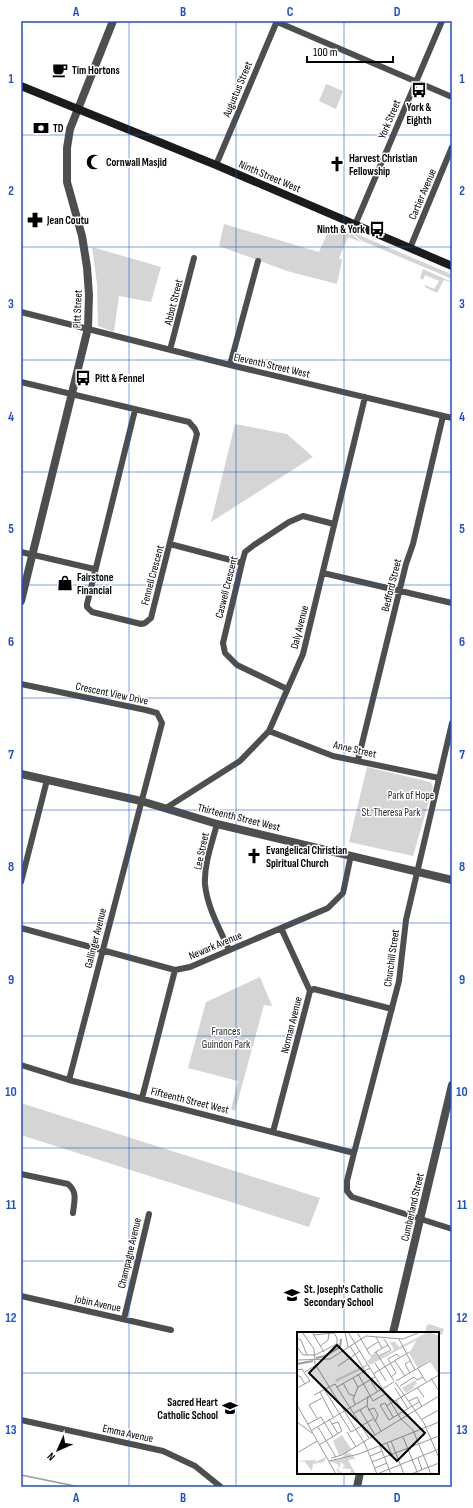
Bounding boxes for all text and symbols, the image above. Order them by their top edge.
text: A [72,4,80,20]
text: B [180,4,186,20]
text: C [287,4,294,20]
text: D [394,4,401,20]
scale bar [307,38,393,64]
text: 100 m [313,45,338,60]
street label: Augustus Street [220,59,255,120]
cafe icon: Tim Hortons [51,61,69,79]
place label: Tim Hortons [72,64,120,77]
text: 1 [8,71,14,87]
text: 1 [459,71,465,87]
bus stop icon: York & Eighth [410,81,428,99]
street label: York Street [375,97,404,141]
place label: York & Eighth [406,101,432,127]
bank icon: TD [32,119,50,137]
place label: TD [53,122,64,135]
place label: Harvest Christian Fellowship [349,152,417,178]
mosque icon: Cornwall Masjid [85,153,103,171]
church icon: Harvest Christian Fellowship [328,155,346,173]
place label: Cornwall Masjid [106,156,167,169]
street label: Ninth Street West [237,158,303,196]
street label: Cartier Avenue [406,167,439,222]
text: 2 [8,183,14,199]
text: 2 [459,183,465,199]
pharmacy icon: Jean Coutu [26,211,44,229]
place label: Jean Coutu [46,214,89,227]
bus stop icon: Ninth & York [368,220,386,238]
place label: Ninth & York [317,223,365,236]
street label: Abbot Street [161,277,186,327]
street label: Pitt Street [70,289,85,328]
text: 3 [8,296,14,312]
text: 3 [459,296,465,312]
street label: Eleventh Street West [233,350,312,381]
bus stop icon: Pitt & Fennel [74,369,92,387]
place label: Pitt & Fennel [95,372,145,385]
text: 4 [8,409,14,425]
text: 4 [459,409,465,425]
text: 5 [8,521,14,537]
text: 5 [459,521,465,537]
street label: Fennell Crescent [138,543,167,607]
street label: Caswell Crescent [213,554,241,619]
street label: Bedford Street [379,557,404,613]
place label: Fairstone Financial [77,571,114,597]
shop icon: Fairstone Financial [56,574,74,592]
street label: Daly Avenue [288,604,311,650]
text: 6 [8,634,14,650]
text: 6 [459,634,465,650]
street label: Crescent View Drive [74,679,149,708]
street label: Anne Street [331,738,378,761]
text: 7 [8,747,14,763]
text: 7 [459,747,465,763]
park label: Park of Hope [388,789,434,802]
street label: Thirteenth Street West [196,801,282,834]
park label: St. Theresa Park [362,806,421,819]
street label: Lee Street [191,831,212,871]
place label: Evangelical Christian Spiritual Church [266,844,347,870]
church icon: Evangelical Christian Spiritual Church [245,847,263,865]
text: 8 [8,859,14,875]
text: 8 [459,859,465,875]
street label: Gallinger Avenue [82,907,109,969]
street label: Newark Avenue [187,928,244,962]
street label: Churchill Street [381,928,402,988]
text: 9 [8,972,14,988]
text: 9 [459,972,465,988]
street label: Norman Avenue [278,995,305,1055]
park label: Frances Guindon Park [202,1025,251,1051]
text: 10 [5,1084,17,1100]
text: 10 [456,1084,468,1100]
street label: Fifteenth Street West [150,1085,231,1117]
street label: Cumberland Street [398,1171,427,1243]
text: 11 [6,1197,16,1213]
text: 11 [457,1197,467,1213]
street label: Champagne Avenue [115,1216,144,1290]
place label: St. Joseph's Catholic Secondary School [304,1283,383,1309]
school or university icon: St. Joseph's Catholic Secondary School [283,1286,301,1304]
street label: Jobin Avenue [73,1292,122,1315]
text: 12 [6,1310,17,1326]
text: 12 [457,1310,468,1326]
inset map [297,1332,439,1474]
place label: Sacred Heart Catholic School [157,1396,218,1422]
school or university icon: Sacred Heart Catholic School [221,1399,239,1417]
text: 13 [6,1422,17,1438]
street label: Emma Avenue [101,1422,154,1445]
text: 13 [457,1422,468,1438]
north arrow [38,1430,78,1470]
text: N [45,1450,58,1463]
text: A [72,1490,80,1506]
text: B [180,1490,186,1506]
text: C [287,1490,294,1506]
text: D [394,1490,401,1506]

